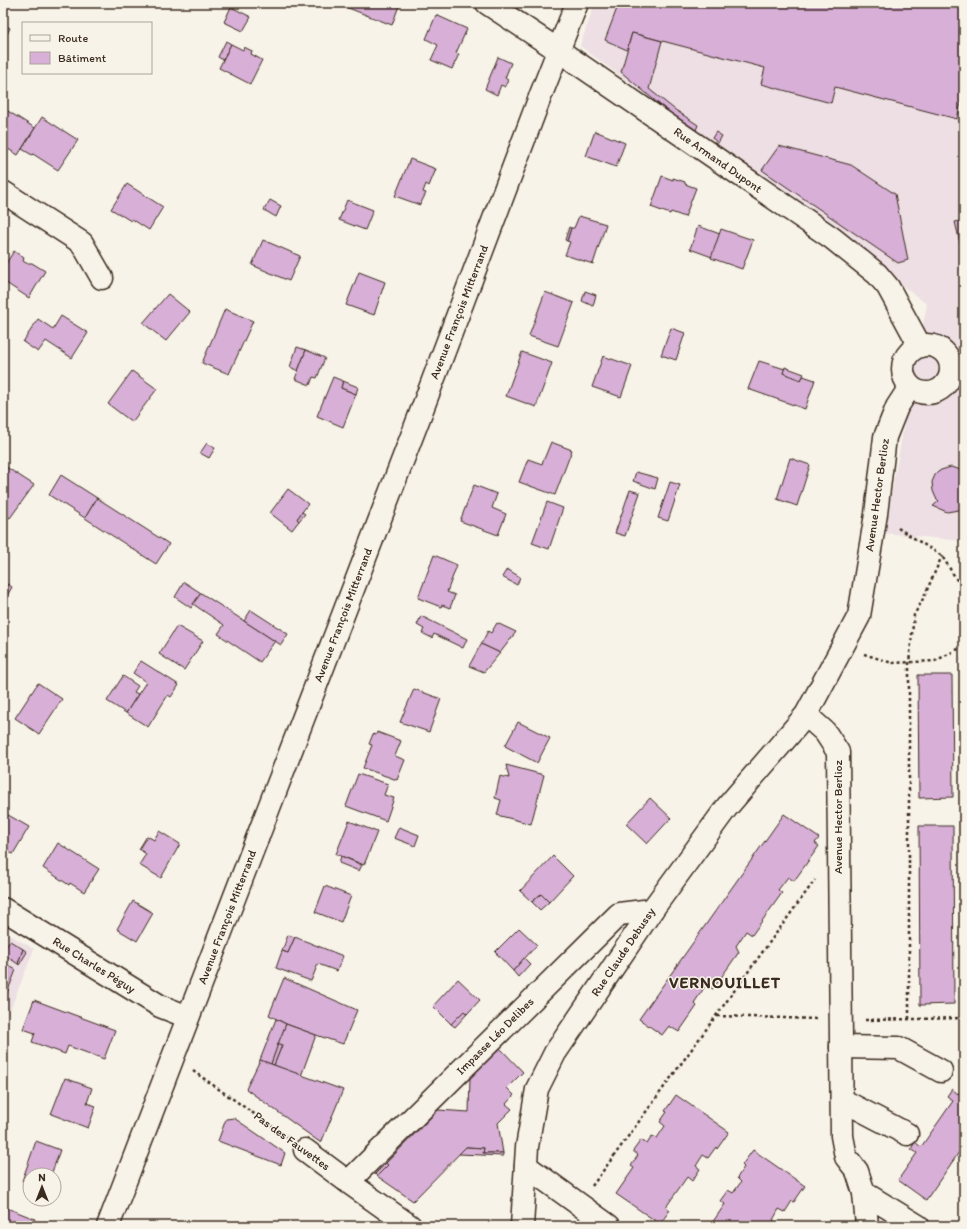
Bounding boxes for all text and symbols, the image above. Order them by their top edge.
legend [22,22,152,74]
text: Route [58,31,88,45]
text: Bâtiment [58,51,107,65]
street label: Rue Armand Dupont [671,124,765,196]
street label: Avenue François Mitterrand [427,243,491,381]
street label: Avenue Hector Berlioz [862,437,892,552]
street label: Avenue François Mitterrand [311,546,375,684]
street label: Avenue Hector Berlioz [831,759,845,874]
street label: Avenue François Mitterrand [195,848,259,986]
street label: Rue Claude Debussy [588,905,658,999]
street label: Rue Charles Péguy [50,934,138,996]
district label: VERNOUILLET [669,973,781,992]
street label: Impasse Léo Delibes [453,994,537,1078]
street label: Pas des Fauvettes [251,1109,333,1173]
north arrow [22,1167,62,1207]
text: N [38,1171,46,1184]

